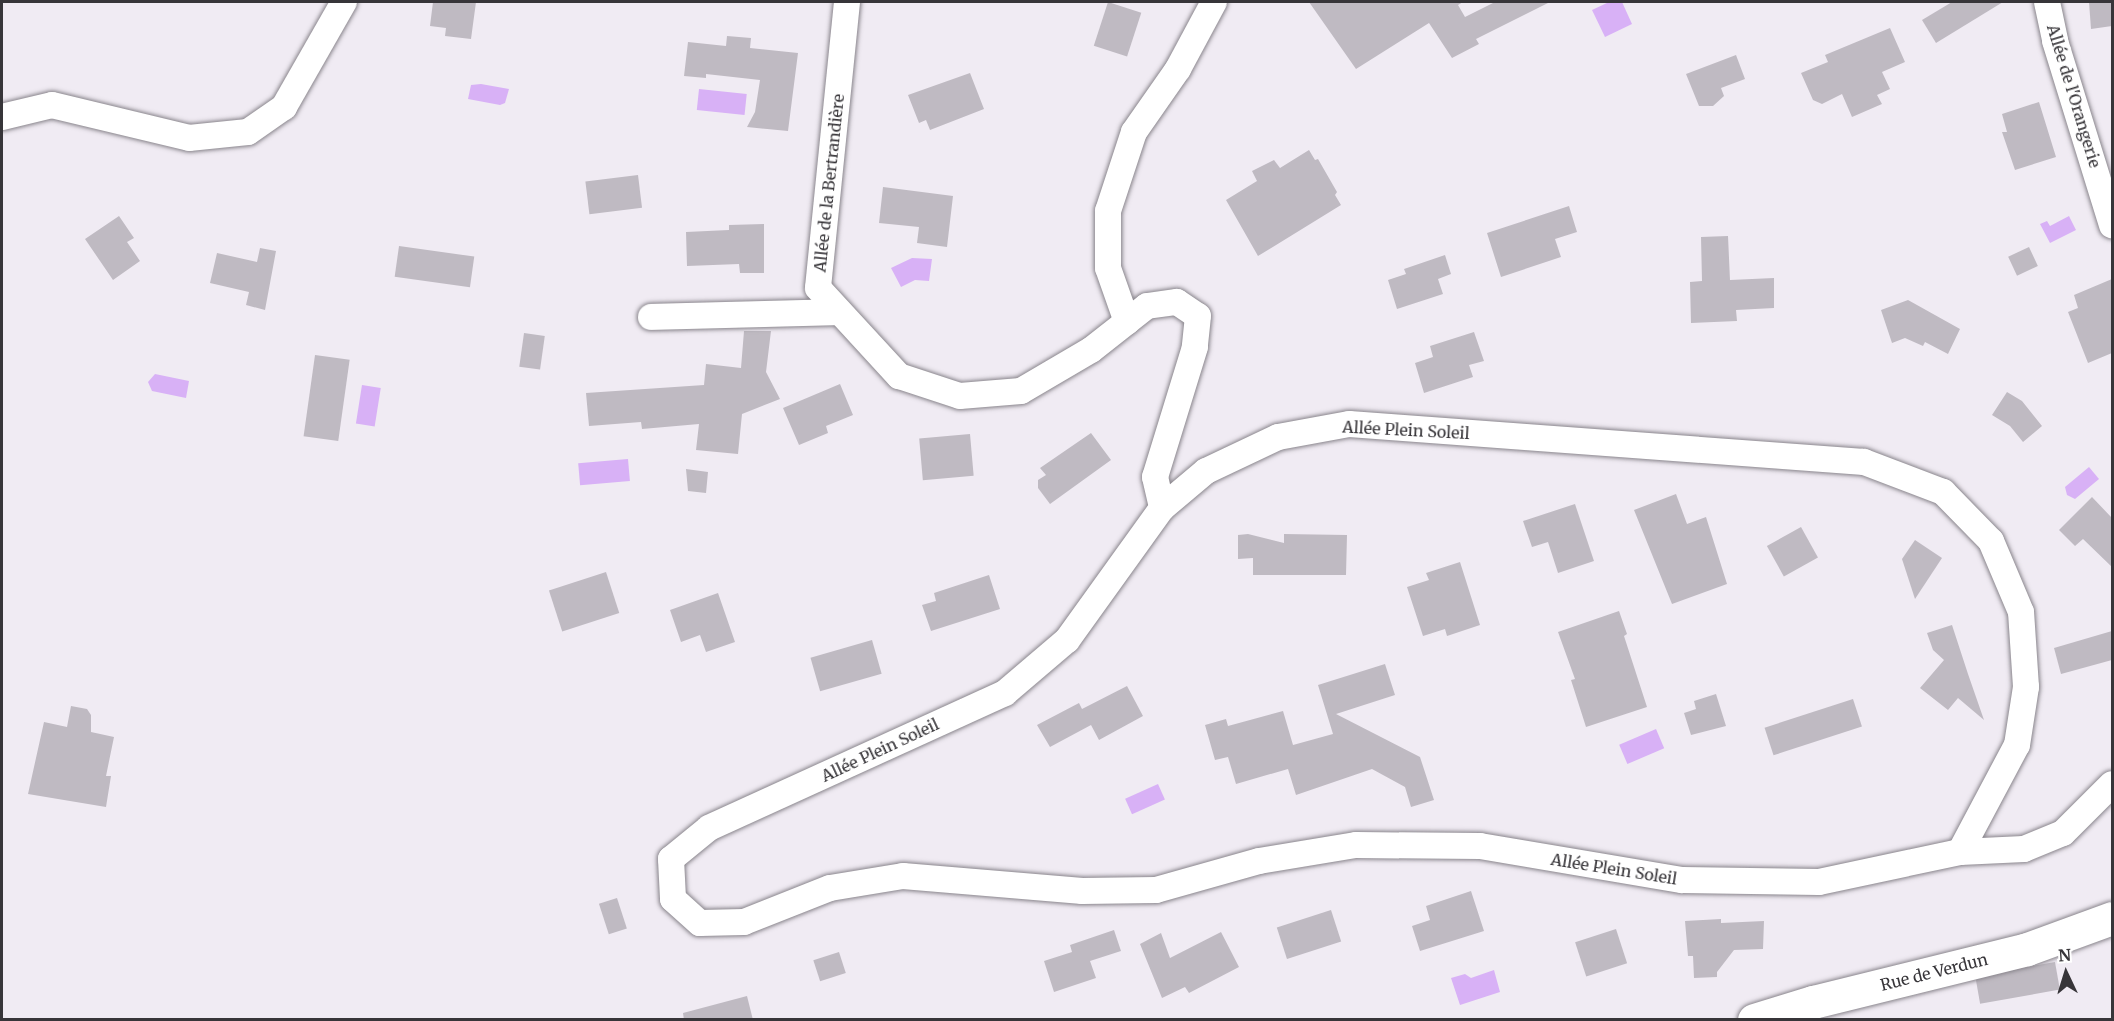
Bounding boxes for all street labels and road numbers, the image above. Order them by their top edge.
street label: Allée de l'Orangerie [2043,22,2105,170]
street label: Allée de la Bertrandière [810,93,848,273]
street label: Allée Plein Soleil [1342,417,1470,443]
street label: Allée Plein Soleil [818,714,942,786]
street label: Allée Plein Soleil [1550,850,1678,888]
street label: Rue de Verdun [1878,949,1990,995]

